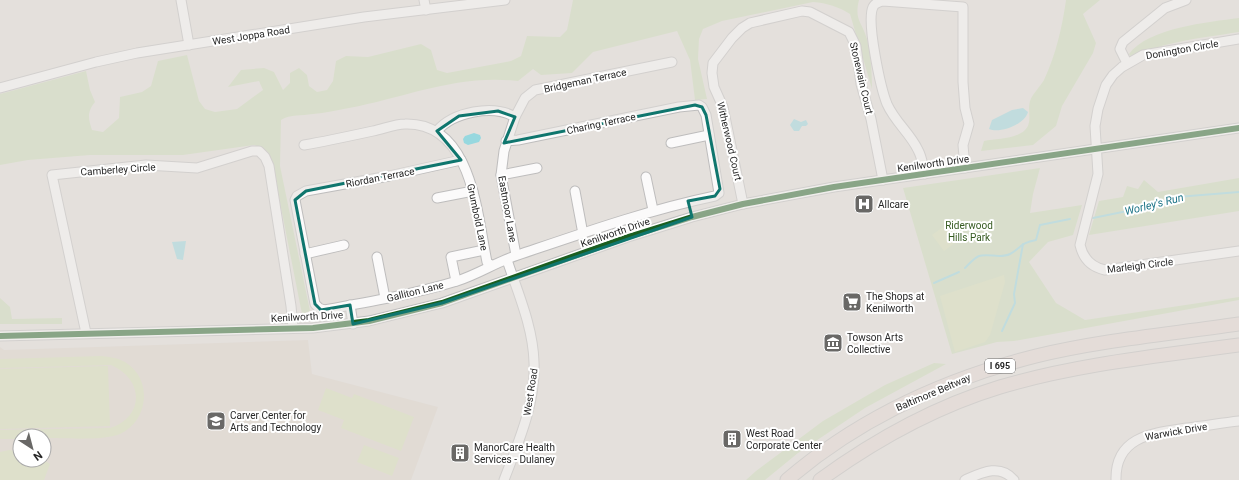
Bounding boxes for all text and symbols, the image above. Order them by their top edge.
street label: West Joppa Road [212,24,291,47]
street label: Donington Circle [1145,38,1219,61]
street label: Stonewain Court [848,41,875,115]
street label: Bridgeman Terrace [543,66,627,95]
street label: Witherwood Court [715,101,744,182]
street label: Charing Terrace [566,111,637,136]
street label: Kenilworth Drive [896,153,970,174]
street label: Camberley Circle [80,161,156,178]
street label: Riordan Terrace [345,165,415,190]
street label: Eastmoor Lane [496,175,519,243]
street label: Grumbold Lane [465,183,490,252]
water label: Worley's Run [1123,191,1185,218]
hospital icon: Allcare [853,193,875,215]
place label: Allcare [878,199,909,210]
street label: Kenilworth Drive [579,215,651,249]
park label: Riderwood Hills Park [945,220,993,243]
street label: Marleigh Circle [1106,256,1174,275]
street label: Galliton Lane [386,279,445,304]
supermarket icon: The Shops at Kenilworth [841,291,863,313]
place label: The Shops at Kenilworth [866,291,924,314]
street label: Kenilworth Drive [271,309,343,324]
museum icon: Towson Arts Collective [822,332,844,354]
place label: Towson Arts Collective [847,332,903,355]
road number: I 695 [985,359,1015,373]
street label: West Road [521,368,540,417]
street label: Baltimore Beltway [894,372,972,413]
school or university icon: Carver Center for Arts and Technology [205,410,227,432]
place label: Carver Center for Arts and Technology [230,410,321,433]
street label: Warwick Drive [1144,421,1208,442]
north arrow [12,428,52,468]
building icon: West Road Corporate Center [721,428,743,450]
place label: West Road Corporate Center [746,428,823,451]
building icon: ManorCare Health Services - Dulaney [449,442,471,464]
place label: ManorCare Health Services - Dulaney [474,442,555,465]
text: N [30,448,45,463]

